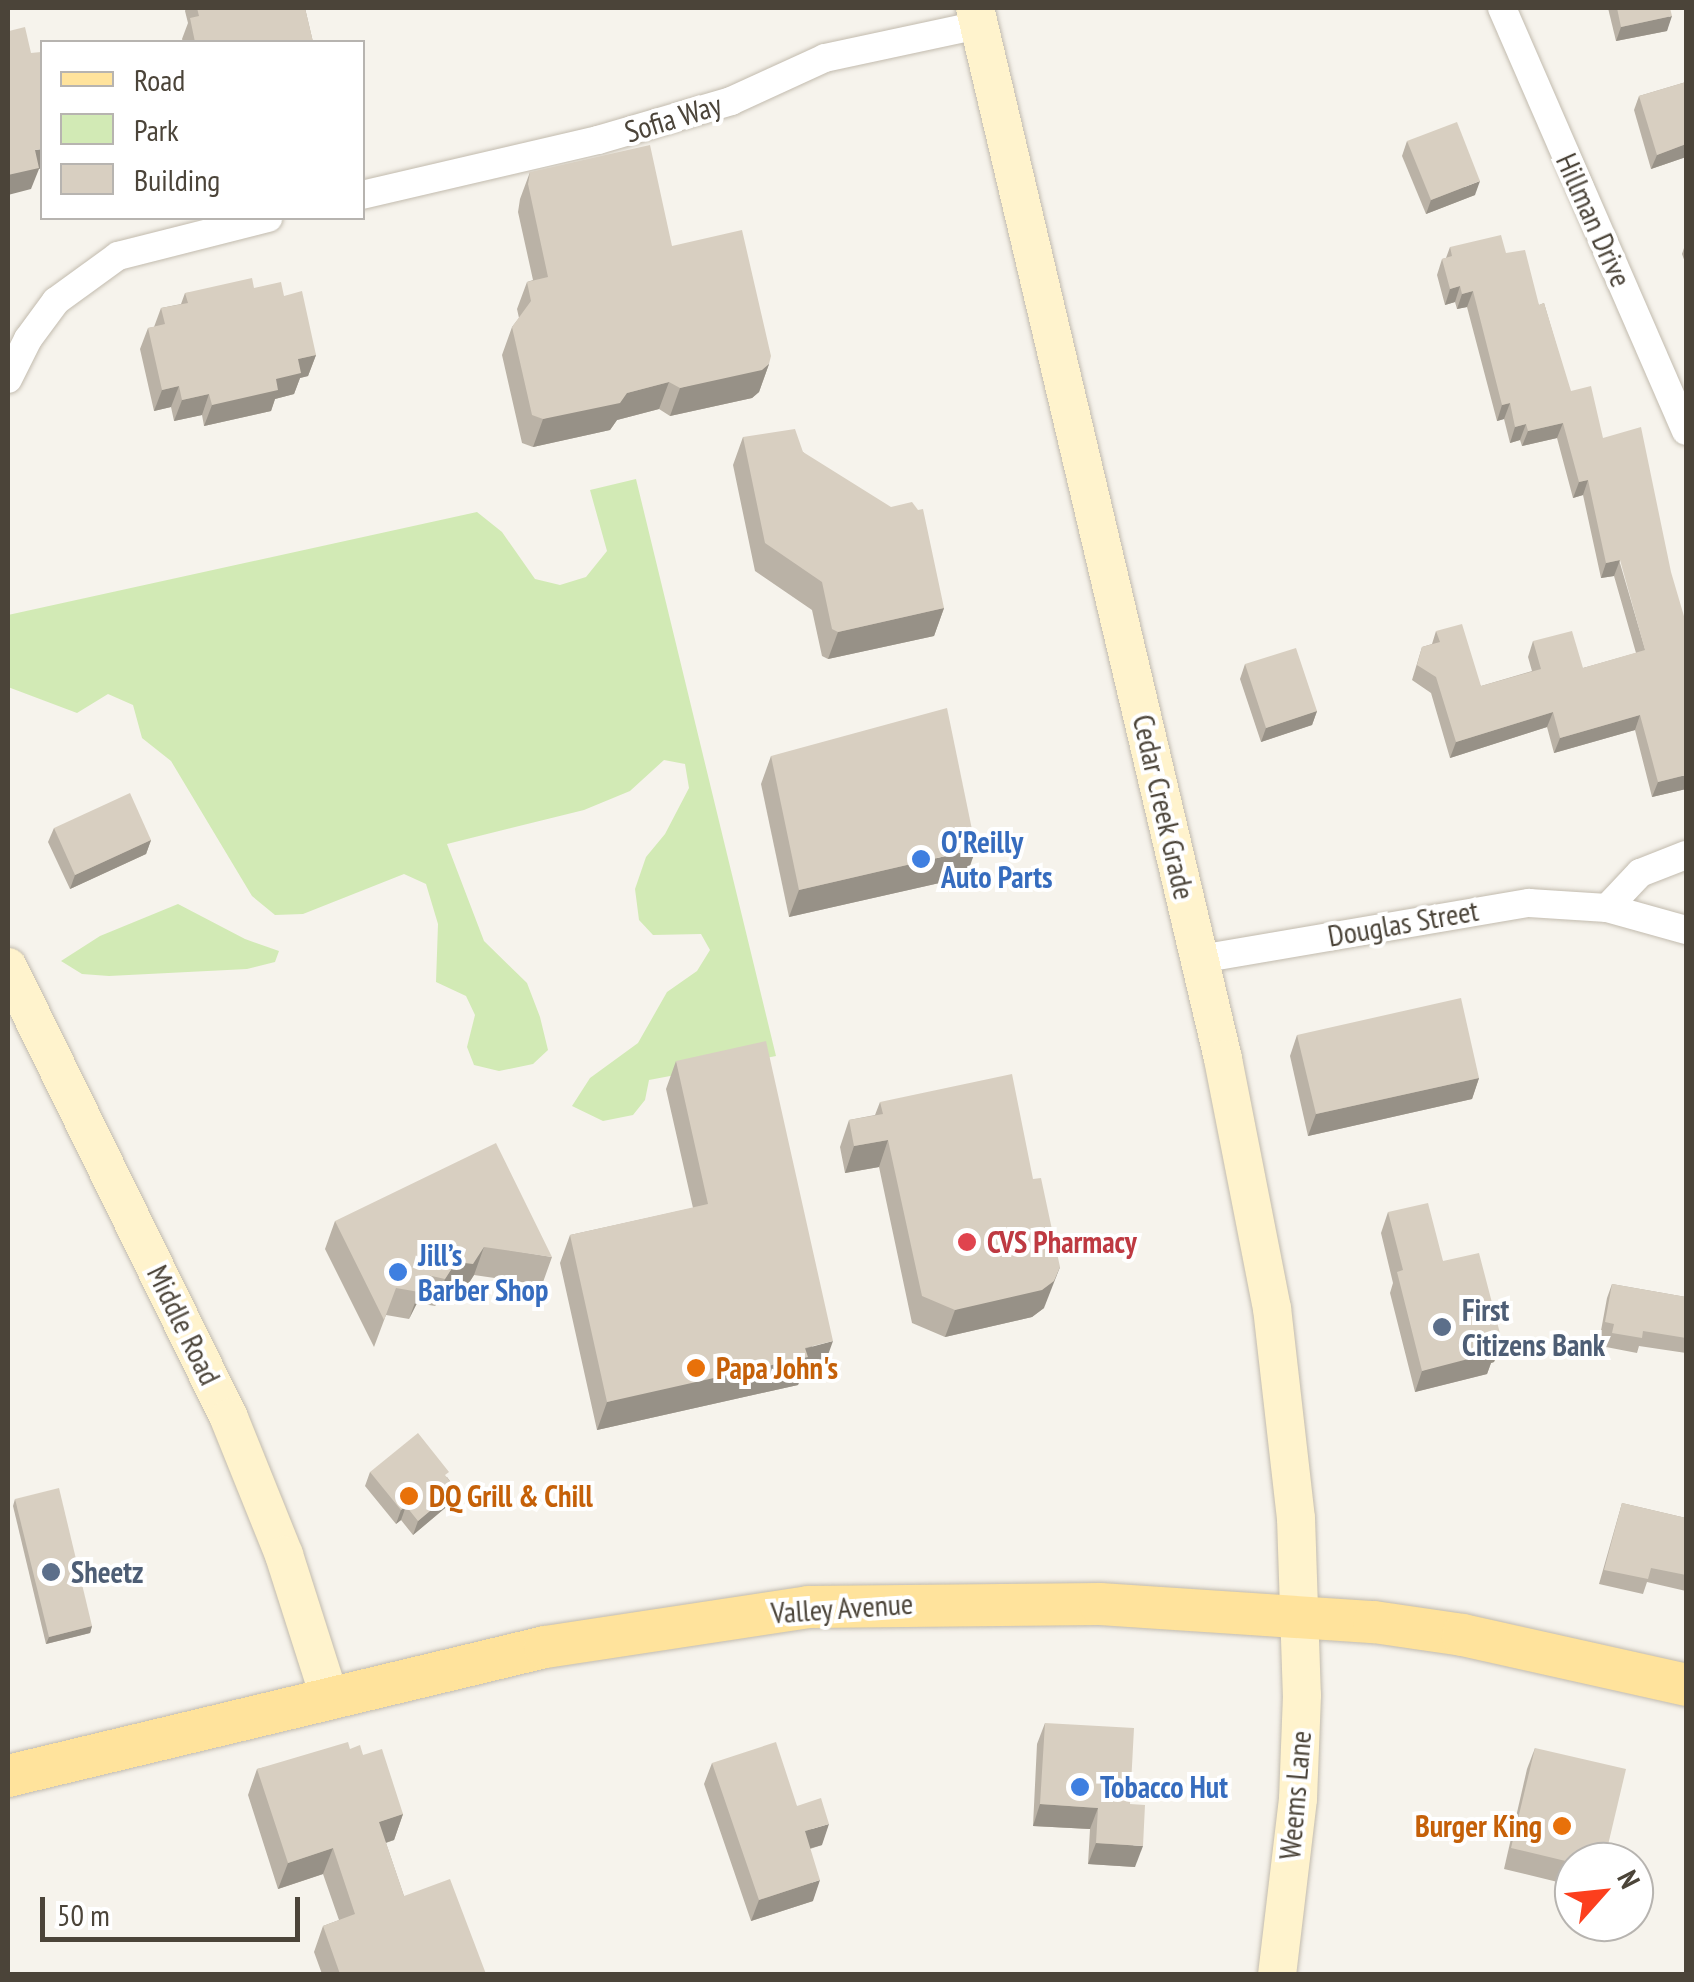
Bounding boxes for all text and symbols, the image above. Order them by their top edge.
legend [40,40,365,220]
text: Road [134,60,185,99]
street label: Sofia Way [620,86,726,150]
text: Park [134,110,179,149]
street label: Hillman Drive [1549,148,1639,292]
text: Building [134,160,220,199]
street label: Cedar Creek Grade [1125,711,1203,903]
place label: O'Reilly Auto Parts [941,824,1052,894]
marker: O'Reilly Auto Parts [910,848,932,870]
street label: Douglas Street [1325,892,1481,954]
place label: CVS Pharmacy [987,1224,1137,1260]
marker: CVS Pharmacy [956,1231,978,1253]
place label: Jill’s Barber Shop [418,1237,548,1308]
street label: Middle Road [140,1259,228,1391]
marker: Jill’s Barber Shop [387,1261,409,1283]
place label: First Citizens Bank [1462,1292,1605,1362]
marker: First Citizens Bank [1431,1316,1453,1338]
place label: Papa John's [716,1350,838,1386]
marker: Papa John's [685,1357,707,1379]
place label: DQ Grill & Chill [429,1478,594,1514]
marker: DQ Grill & Chill [398,1485,420,1507]
place label: Sheetz [71,1554,143,1590]
marker: Sheetz [40,1561,62,1583]
street label: Valley Avenue [769,1585,915,1631]
street label: Weems Lane [1271,1729,1319,1861]
place label: Tobacco Hut [1100,1769,1228,1805]
marker: Tobacco Hut [1069,1776,1091,1798]
place label: Burger King [1415,1808,1542,1844]
marker: Burger King [1551,1815,1573,1837]
north arrow [1554,1842,1654,1942]
text: N [1609,1864,1649,1894]
scale bar [45,1877,305,1939]
text: 50 m [57,1895,110,1934]

